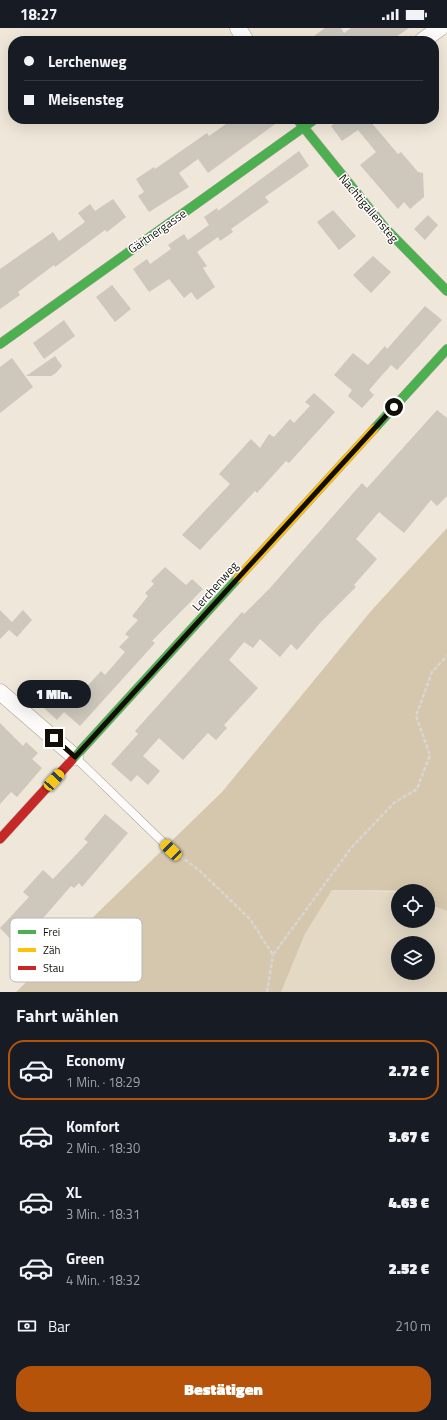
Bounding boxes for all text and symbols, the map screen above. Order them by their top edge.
text: 18:27 [20,3,57,26]
text: Lerchenweg [48,50,126,73]
text: Meisensteg [48,88,124,111]
street label: Nachtigallensteg [334,169,404,247]
street label: Gärtnergasse [124,204,190,258]
route start [385,398,403,416]
street label: Lerchenweg [187,557,243,615]
callout: 1 Min. [17,680,91,708]
text: 1 Min. [36,684,72,704]
route end [45,729,63,747]
car [42,767,66,793]
car [158,837,184,863]
map controls [391,884,435,980]
button: locate [391,884,435,928]
legend [10,918,142,982]
text: Frei [43,924,60,940]
button: layers [391,936,435,980]
text: Zäh [43,942,60,958]
text: Stau [43,960,64,976]
text: Fahrt wählen [16,1002,119,1029]
text: Economy [66,1049,125,1072]
icon: car [18,1052,54,1088]
text: 2.72 € [389,1059,429,1082]
text: 1 Min. · 18:29 [66,1072,140,1092]
text: Komfort [66,1115,120,1138]
icon: car [18,1118,54,1154]
text: 3.67 € [389,1125,429,1148]
text: 2 Min. · 18:30 [66,1138,140,1158]
text: XL [66,1181,82,1204]
icon: car [18,1184,54,1220]
text: 4.63 € [389,1191,429,1214]
text: 3 Min. · 18:31 [66,1204,140,1224]
text: Green [66,1247,104,1270]
icon: car [18,1250,54,1286]
text: 2.52 € [389,1257,429,1280]
text: 4 Min. · 18:32 [66,1270,140,1290]
icon: cash [16,1315,38,1337]
text: Bar [48,1315,70,1338]
text: 210 m [395,1316,431,1336]
button: Bestätigen [16,1366,431,1412]

